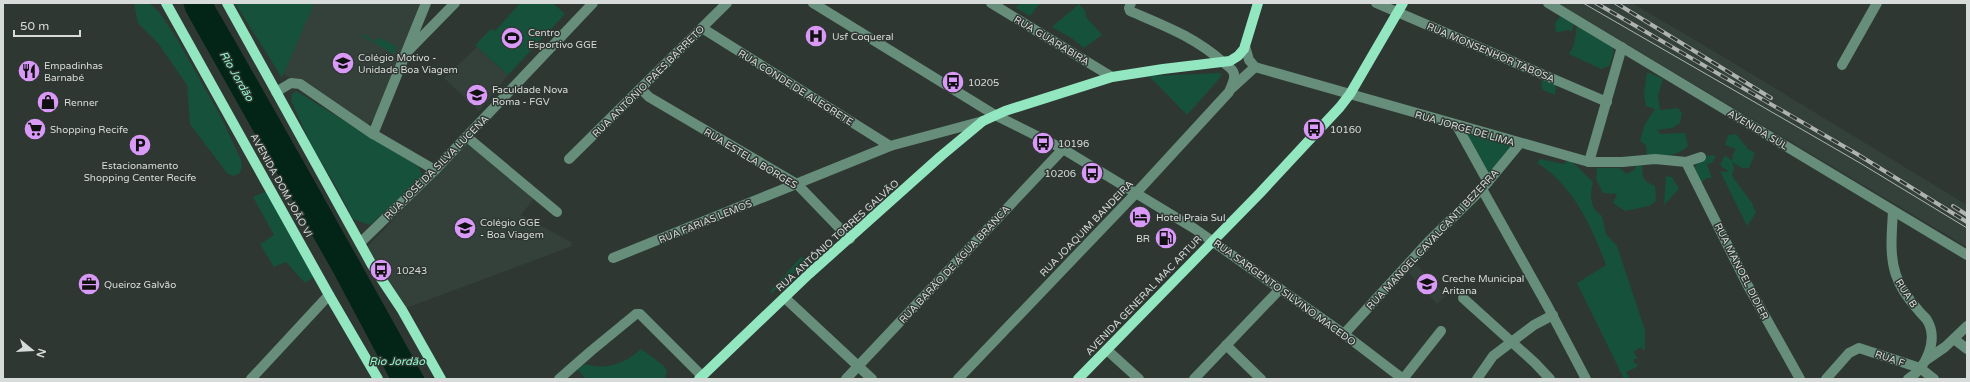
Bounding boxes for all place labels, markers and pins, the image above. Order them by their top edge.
hospital icon: Usf Coqueral [803,23,829,49]
sports icon: Centro Esportivo GGE [499,25,525,51]
place label: Centro Esportivo GGE [528,27,597,51]
place label: Usf Coqueral [832,31,894,43]
school or university icon: Colégio Motivo - Unidade Boa Viagem [330,50,356,76]
place label: Colégio Motivo - Unidade Boa Viagem [358,52,458,76]
restaurant icon: Empadinhas Barnabé [16,58,42,84]
place label: Empadinhas Barnabé [44,60,103,84]
bus stop icon: 10205 [940,69,966,95]
place label: 10205 [968,77,999,89]
school or university icon: Faculdade Nova Roma - FGV [464,82,490,108]
place label: Faculdade Nova Roma - FGV [492,84,568,108]
shop icon: Renner [35,89,61,115]
place label: Renner [64,97,99,109]
supermarket icon: Shopping Recife [22,116,48,142]
bus stop icon: 10160 [1301,116,1327,142]
place label: Shopping Recife [50,124,128,136]
place label: 10160 [1330,124,1361,136]
bus stop icon: 10196 [1030,130,1056,156]
parking icon: Estacionamento Shopping Center Recife [127,132,153,158]
place label: 10196 [1058,138,1089,150]
place label: Estacionamento Shopping Center Recife [84,160,197,184]
bus stop icon: 10206 [1079,160,1105,186]
place label: 10206 [1045,168,1076,180]
hotel icon: Hotel Praia Sul [1127,204,1153,230]
place label: Hotel Praia Sul [1156,212,1225,224]
school or university icon: Colégio GGE - Boa Viagem [452,215,478,241]
place label: Colégio GGE - Boa Viagem [480,217,544,241]
fuel station icon: BR [1153,225,1179,251]
place label: BR [1136,233,1150,245]
bus stop icon: 10243 [368,257,394,283]
place label: 10243 [396,265,427,277]
office icon: Queiroz Galvão [76,271,102,297]
school or university icon: Creche Municipal Aritana [1414,271,1440,297]
place label: Creche Municipal Aritana [1442,273,1524,297]
place label: Queiroz Galvão [104,279,176,291]

